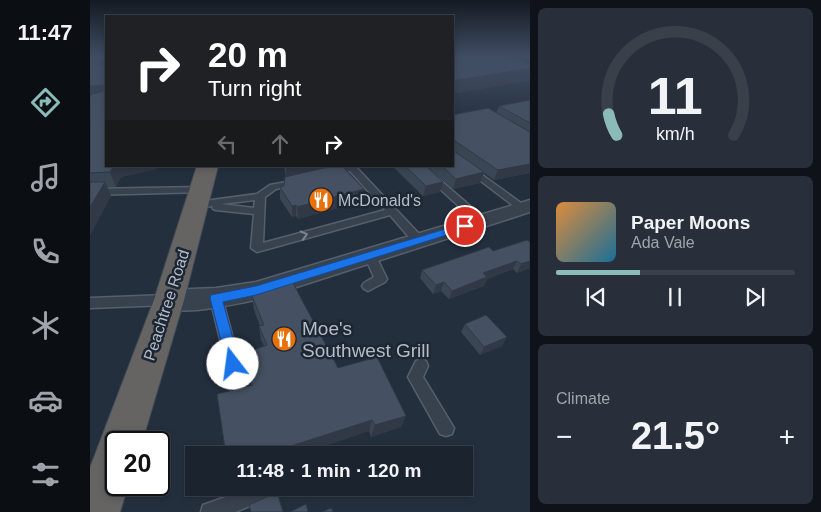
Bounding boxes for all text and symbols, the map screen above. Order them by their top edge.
text: 11:47 [17,20,73,45]
icon: right [125,35,190,100]
text: 20 m [208,35,288,74]
text: 11 [648,67,703,125]
text: Turn right [208,76,301,101]
icon: directions [28,85,63,120]
text: km/h [656,124,695,144]
icon: left [213,130,241,158]
icon: ahead [266,130,294,158]
icon: right [319,130,347,158]
icon: music [28,160,63,195]
restaurant icon: McDonald's [308,187,334,213]
place label: McDonald's [338,192,421,209]
pin [444,205,486,247]
icon: arrive [451,212,479,240]
text: Paper Moons [631,212,750,233]
one-way arrow [299,230,307,240]
icon: phone [28,234,63,269]
text: Ada Vale [631,234,695,251]
street label: Peachtree Road [141,248,192,363]
icon: previous [582,283,610,311]
icon: pause [661,283,689,311]
icon: next [741,283,769,311]
icon: climate [28,308,63,343]
place label: Moe's Southwest Grill [302,318,430,361]
restaurant icon: Moe's Southwest Grill [271,326,297,352]
position arrow [206,337,258,389]
icon: car [28,383,63,418]
text: Climate [556,390,610,407]
text: 21.5° [631,415,720,457]
text: − [556,421,572,452]
text: + [779,421,795,452]
speed limit sign: 20 [105,431,170,496]
icon: filters [28,457,63,492]
text: 11:48 · 1 min · 120 m [237,460,421,481]

